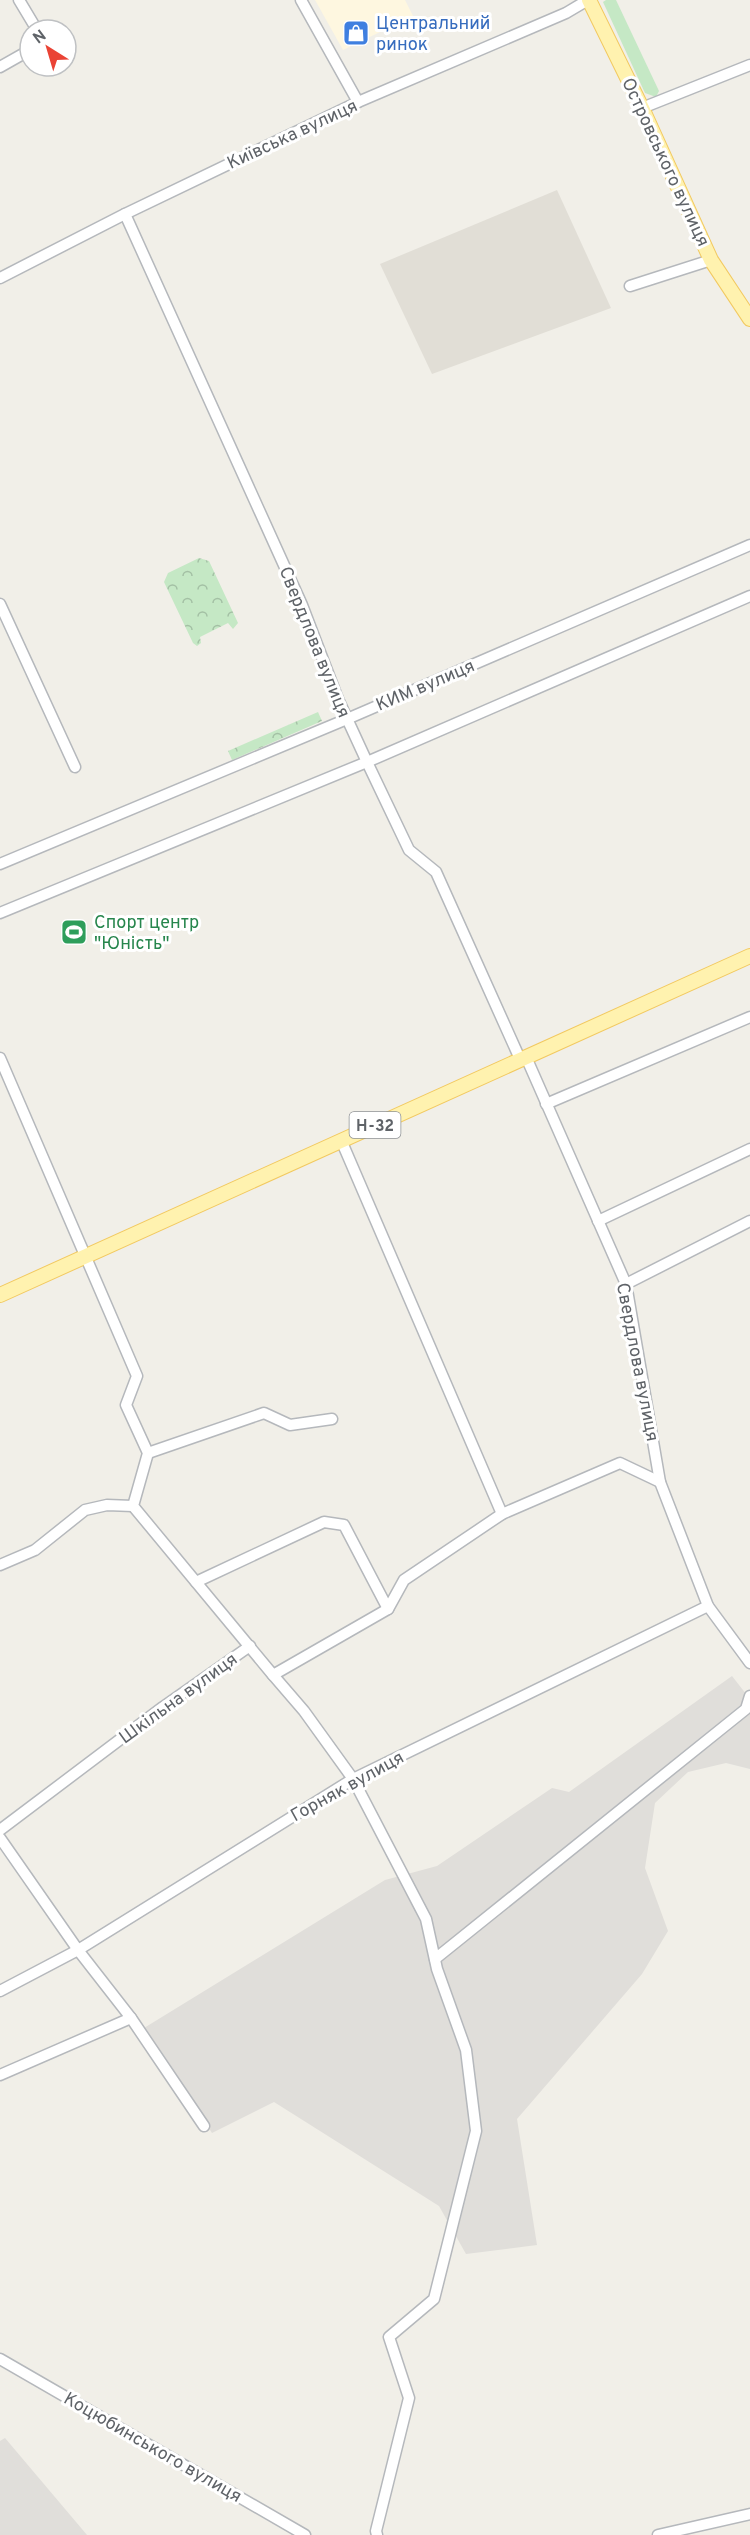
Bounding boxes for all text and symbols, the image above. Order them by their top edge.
place label: Центральний ринок [376,13,490,57]
north arrow [18,18,78,78]
shop icon: Центральний ринок [341,18,371,48]
text: N [30,26,51,49]
street label: Островського вулиця [615,75,714,251]
street label: Київська вулиця [224,95,362,176]
street label: Свердлова вулиця [273,564,354,722]
street label: КИМ вулиця [373,655,479,718]
place label: Спорт центр "Юність" [94,912,199,956]
sports icon: Спорт центр "Юність" [59,917,89,947]
road number: Н-32 [350,1112,400,1138]
street label: Свердлова вулиця [610,1281,663,1444]
street label: Шкільна вулиця [115,1649,243,1750]
street label: Горняк вулиця [287,1747,409,1828]
street label: Коцюбинського вулиця [59,2388,246,2509]

